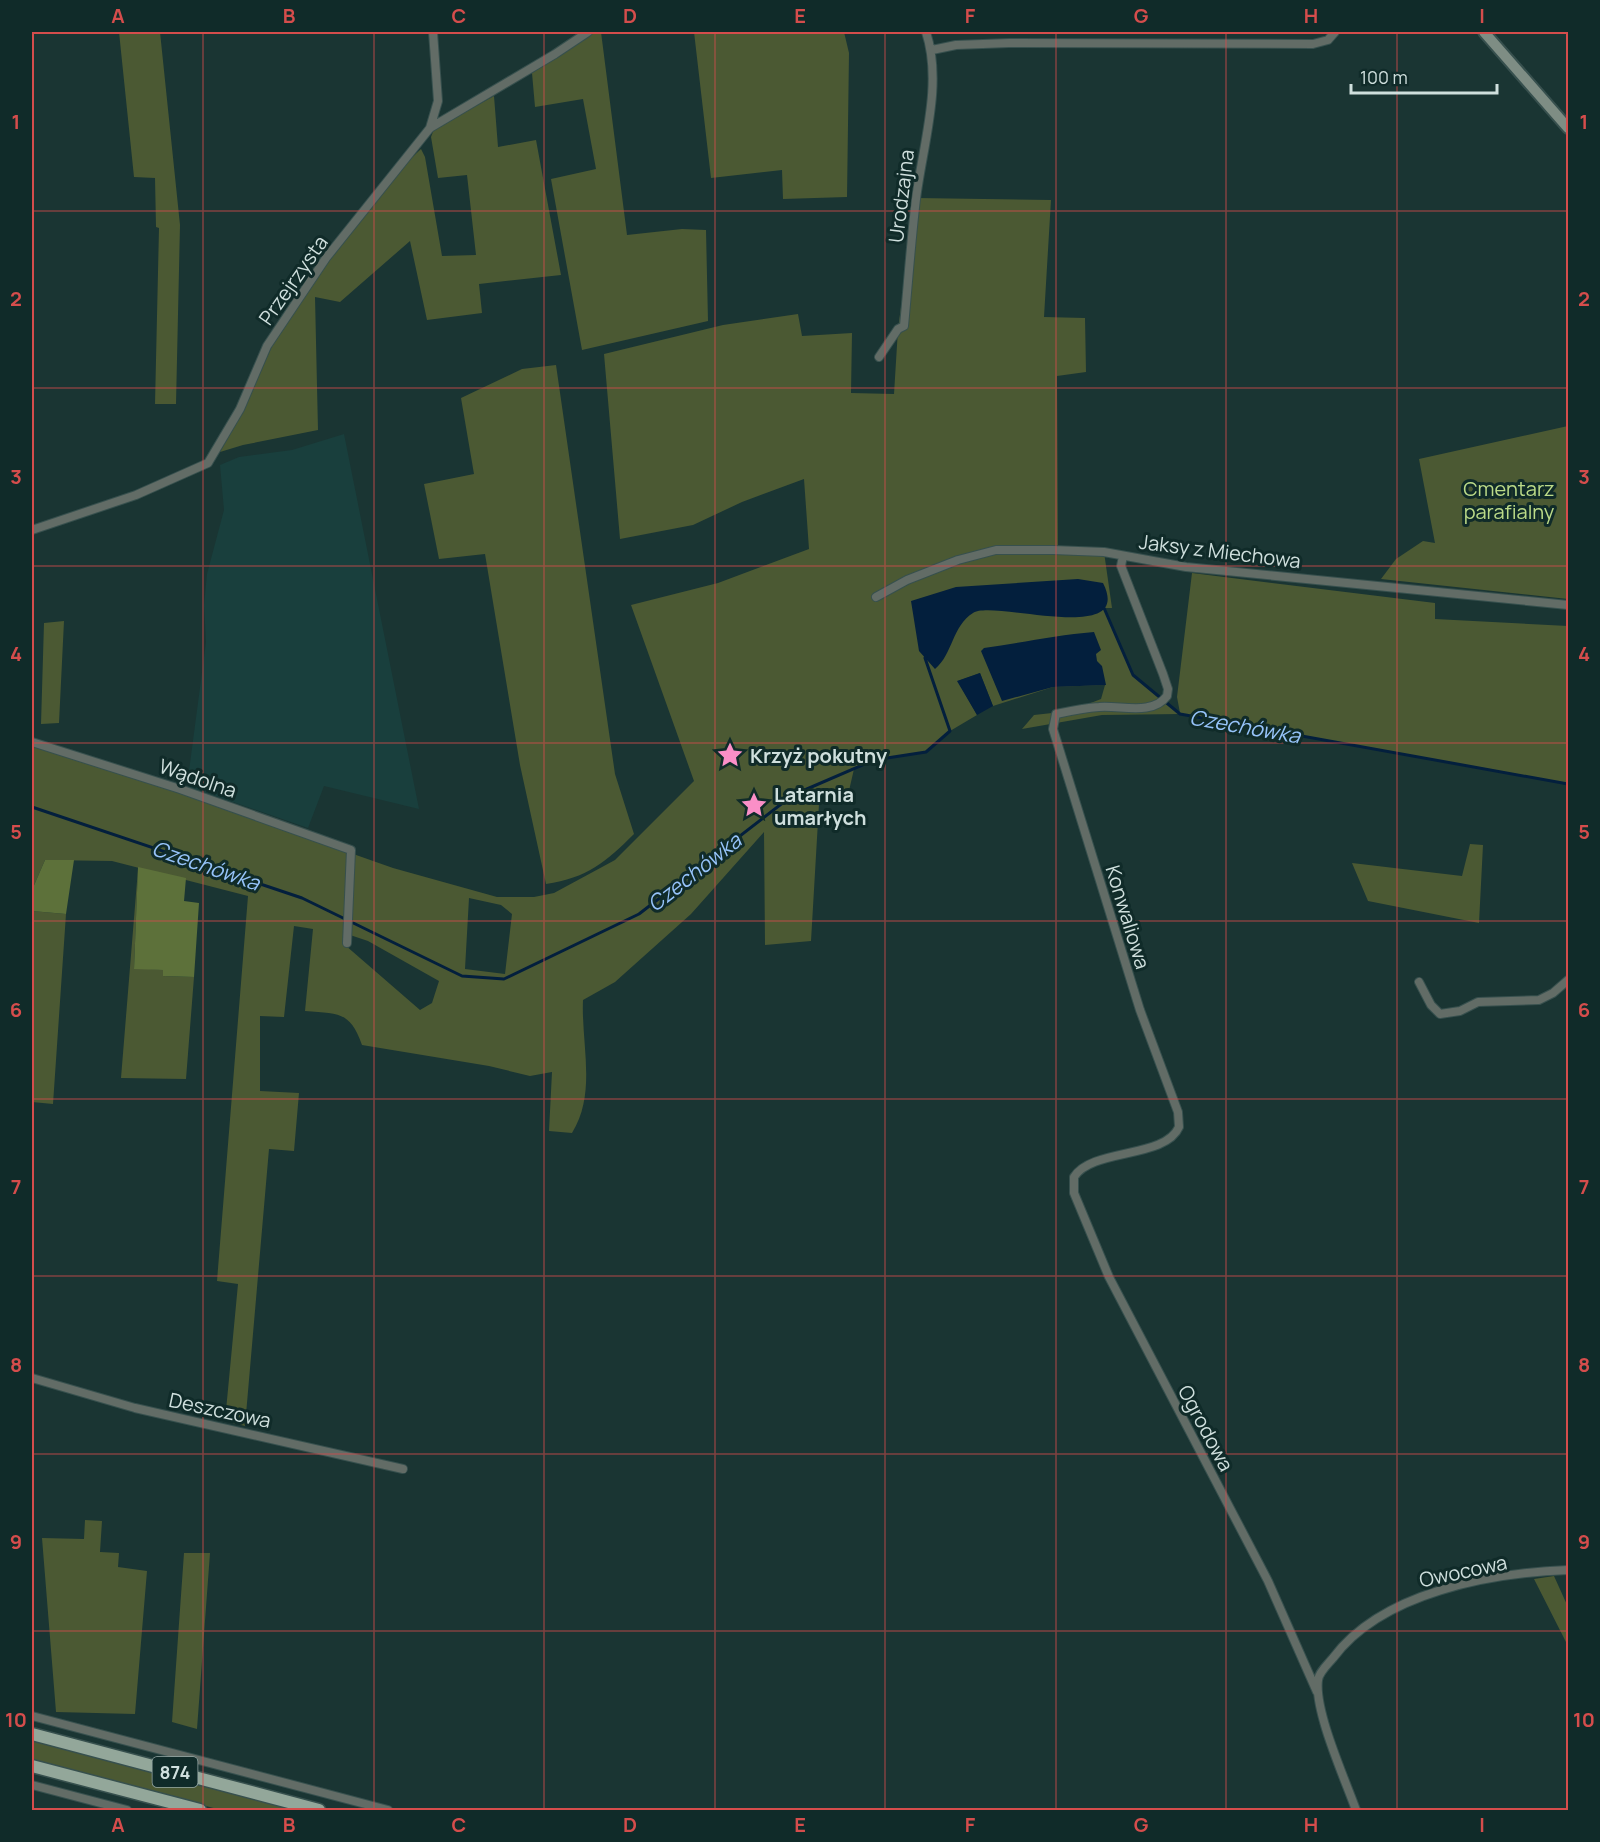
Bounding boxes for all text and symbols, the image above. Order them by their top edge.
text: A [111,2,125,29]
text: B [283,2,296,29]
text: C [452,2,466,29]
text: D [623,2,637,29]
text: E [794,2,806,29]
text: F [965,2,976,29]
text: G [1134,2,1149,29]
text: H [1304,2,1318,29]
text: I [1479,2,1485,29]
scale bar [1351,57,1496,95]
text: 100 m [1360,65,1408,89]
text: 1 [12,108,20,135]
text: 1 [1580,108,1588,135]
street label: Urodzajna [882,148,920,244]
street label: Przejrzysta [252,230,334,330]
text: 2 [10,285,22,312]
text: 2 [1578,285,1590,312]
text: 3 [10,463,22,490]
text: 3 [1578,463,1590,490]
park label: Cmentarz parafialny [1463,475,1555,525]
street label: Jaksy z Miechowa [1138,528,1302,574]
text: 4 [10,640,22,667]
text: 4 [1578,640,1590,667]
water label: Czechówka [1187,702,1304,750]
place icon: Krzyż pokutny [715,740,745,770]
place label: Krzyż pokutny [750,742,888,769]
street label: Wądolna [156,752,240,804]
place label: Latarnia umarłych [774,781,867,831]
place icon: Latarnia umarłych [739,790,769,820]
text: 5 [10,818,22,845]
text: 5 [1578,818,1590,845]
water label: Czechówka [641,826,748,917]
water label: Czechówka [149,834,265,897]
street label: Konwaliowa [1099,862,1157,972]
text: 6 [10,996,22,1023]
text: 6 [1578,996,1590,1023]
text: 7 [11,1173,21,1200]
text: 7 [1579,1173,1589,1200]
text: 8 [10,1351,22,1378]
text: 8 [1578,1351,1590,1378]
street label: Ogrodowa [1172,1380,1240,1476]
street label: Deszczowa [167,1386,273,1434]
text: 9 [10,1528,22,1555]
text: 9 [1578,1528,1590,1555]
street label: Owocowa [1417,1549,1509,1593]
text: 10 [5,1706,27,1733]
text: 10 [1573,1706,1595,1733]
road number: 874 [152,1757,198,1787]
text: A [111,1811,125,1838]
text: B [283,1811,296,1838]
text: C [452,1811,466,1838]
text: D [623,1811,637,1838]
text: E [794,1811,806,1838]
text: F [965,1811,976,1838]
text: G [1134,1811,1149,1838]
text: H [1304,1811,1318,1838]
text: I [1479,1811,1485,1838]

